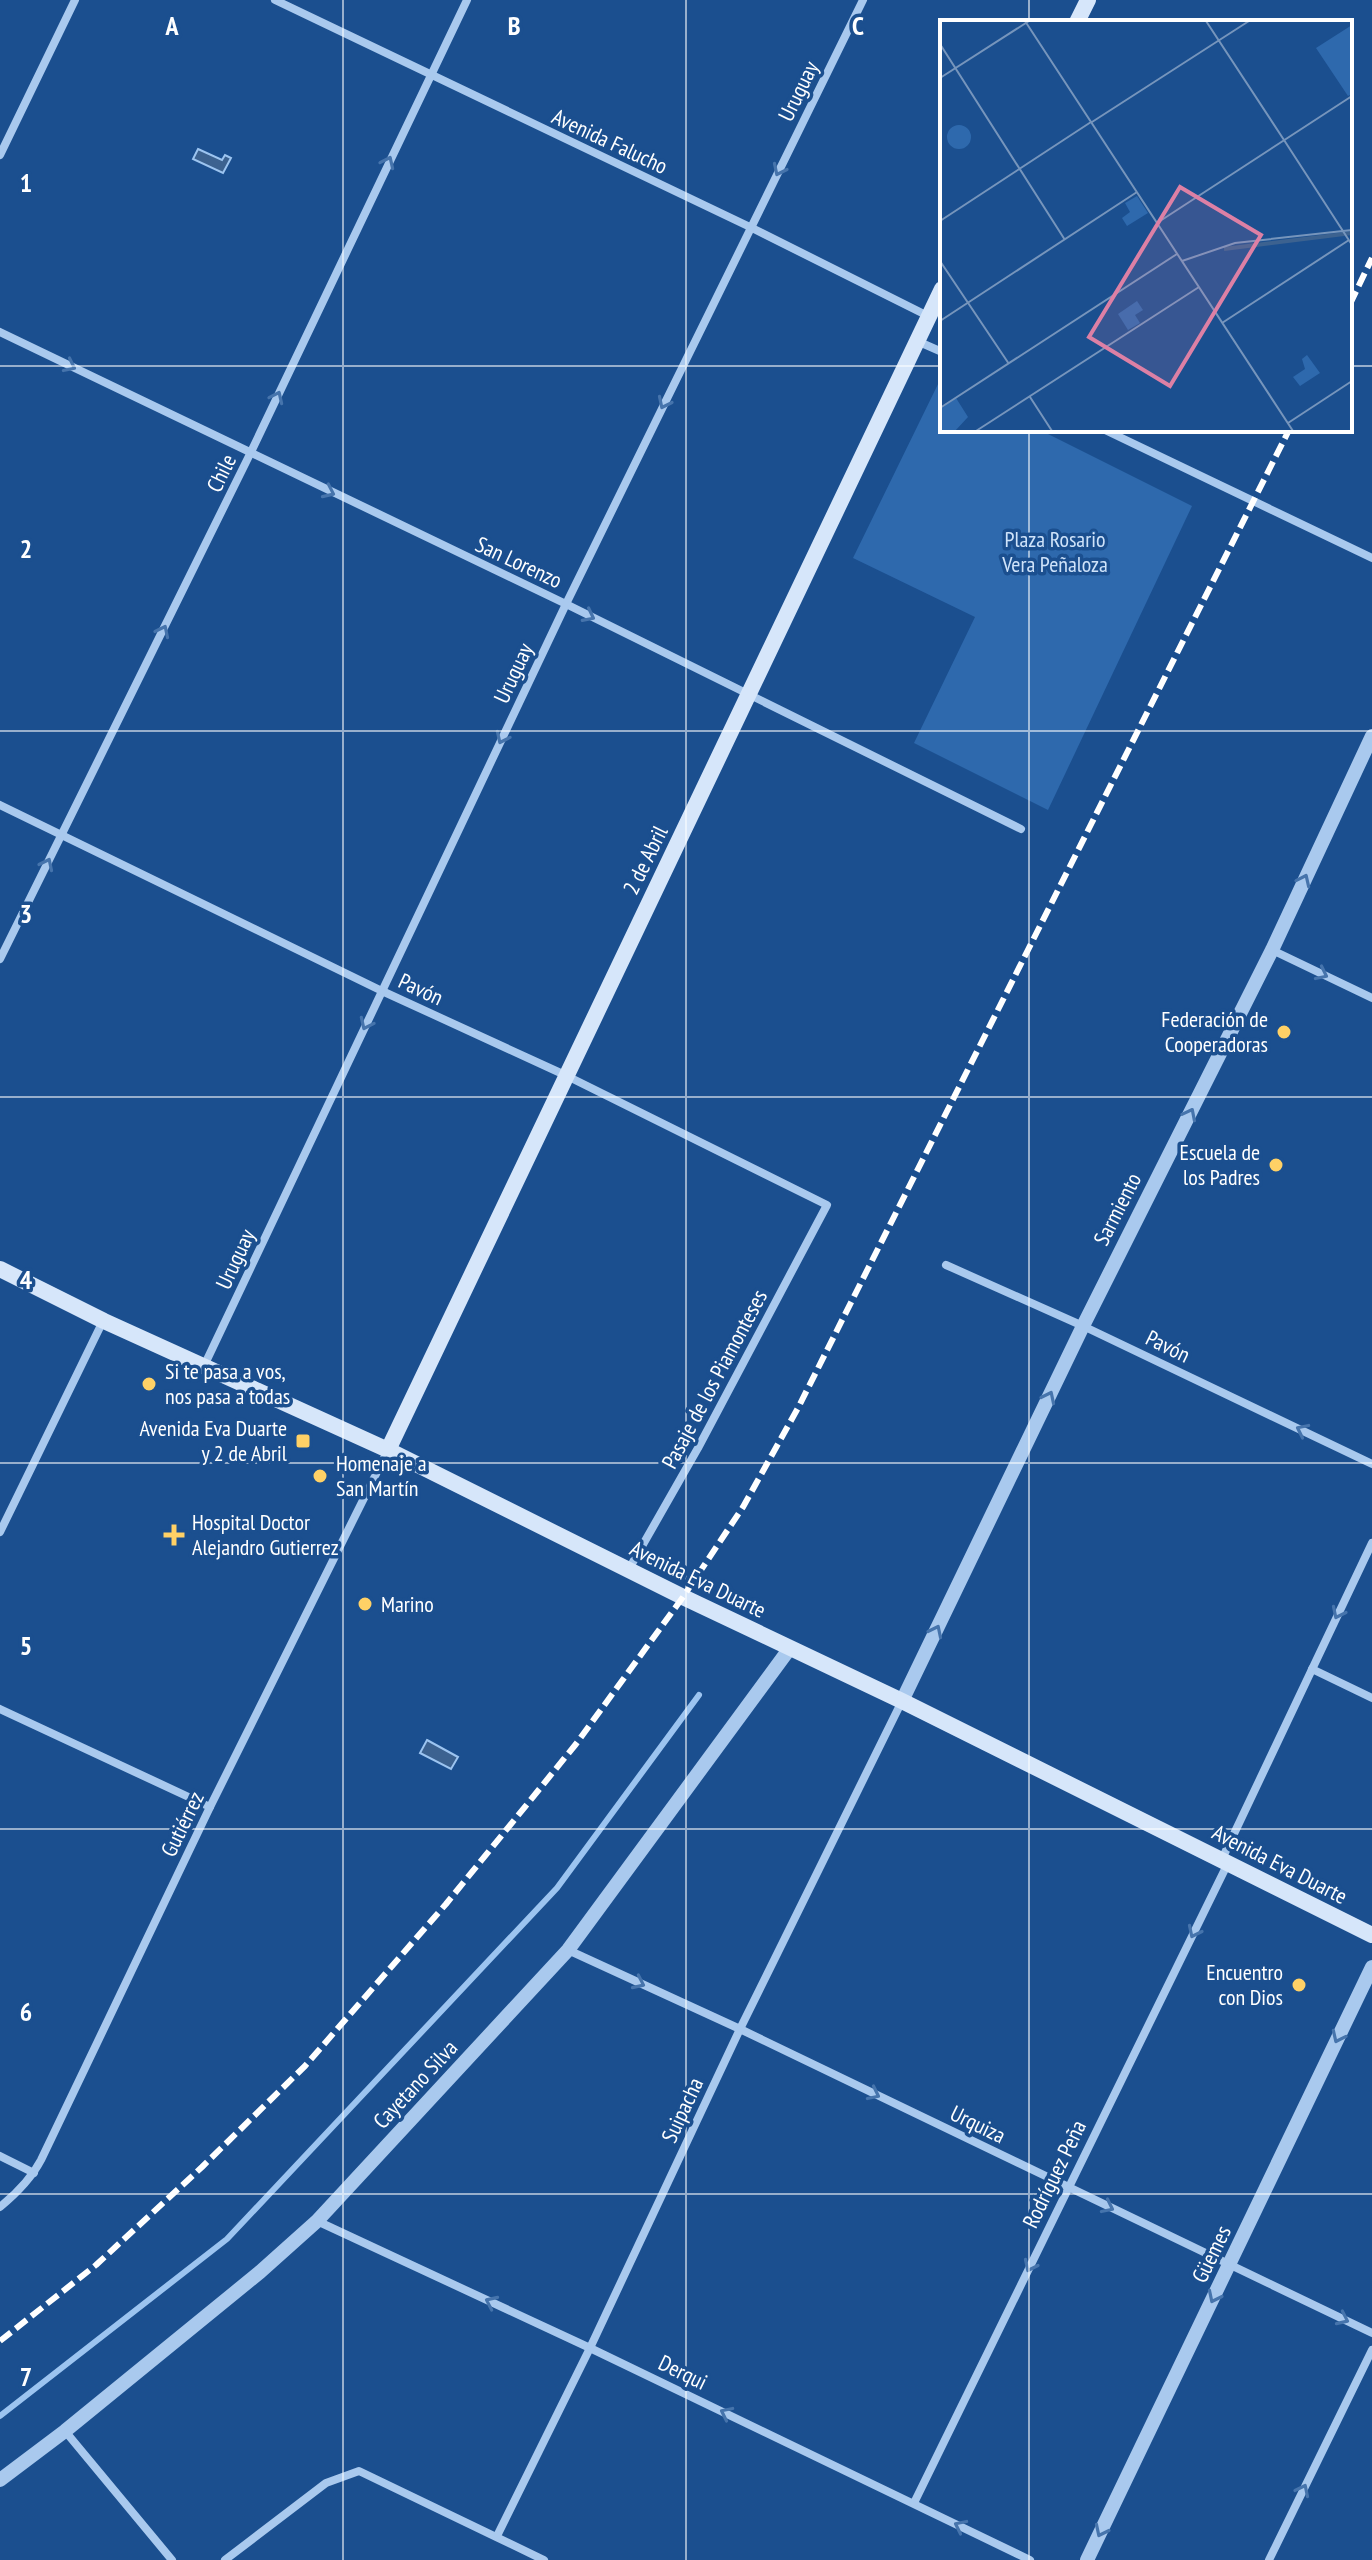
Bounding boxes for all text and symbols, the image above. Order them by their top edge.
text: A [164,9,179,42]
text: B [508,9,521,42]
text: C [852,9,864,42]
inset map [940,20,1352,432]
street label: Uruguay [772,56,825,126]
street label: Avenida Falucho [548,102,672,180]
one-way arrow [378,156,394,171]
one-way arrow [773,162,788,177]
text: 1 [20,166,32,199]
one-way arrow [62,357,77,372]
one-way arrow [267,391,283,406]
one-way arrow [658,395,674,410]
street label: Chile [200,449,242,497]
one-way arrow [321,482,336,498]
park label: Plaza Rosario Vera Peñaloza [1001,525,1108,578]
street label: San Lorenzo [471,530,567,594]
text: 2 [20,532,32,565]
one-way arrow [581,606,596,621]
one-way arrow [153,624,168,639]
street label: Uruguay [487,638,539,708]
one-way arrow [496,730,512,745]
street label: 2 de Abril [616,820,674,899]
one-way arrow [37,857,53,872]
one-way arrow [1294,874,1310,889]
text: 3 [20,897,32,930]
one-way arrow [1313,964,1328,980]
street label: Pavón [394,967,448,1011]
place label: Federación de Cooperadoras [1161,1005,1268,1058]
one-way arrow [360,1015,376,1030]
marker: Federación de Cooperadoras [1275,1023,1293,1041]
one-way arrow [1180,1107,1195,1122]
place label: Escuela de los Padres [1179,1138,1260,1191]
marker: Escuela de los Padres [1267,1156,1285,1174]
street label: Sarmiento [1087,1168,1147,1250]
street label: Uruguay [209,1224,261,1294]
text: 4 [20,1263,33,1296]
street label: Pasaje de los Piamonteses [655,1285,773,1473]
street label: Pavón [1141,1323,1195,1369]
place label: Si te pasa a vos, nos pasa a todas [165,1357,290,1410]
marker: Si te pasa a vos, nos pasa a todas [140,1375,158,1393]
one-way arrow [1039,1390,1055,1405]
place label: Avenida Eva Duarte y 2 de Abril [139,1414,288,1467]
one-way arrow [1295,1424,1310,1440]
marker: Avenida Eva Duarte y 2 de Abril [294,1432,312,1450]
place label: Homenaje a San Martín [336,1449,426,1502]
marker: Homenaje a San Martín [311,1467,329,1485]
place label: Hospital Doctor Alejandro Gutierrez [192,1508,339,1561]
marker: Hospital Doctor Alejandro Gutierrez [163,1524,185,1546]
street label: Avenida Eva Duarte [626,1534,770,1624]
place label: Marino [381,1590,434,1618]
marker: Marino [356,1595,374,1613]
one-way arrow [1332,1605,1348,1620]
one-way arrow [926,1624,942,1639]
text: 5 [20,1629,32,1662]
street label: Gutiérrez [154,1787,210,1861]
street label: Avenida Eva Duarte [1208,1818,1352,1910]
one-way arrow [1188,1923,1204,1938]
place label: Encuentro con Dios [1206,1958,1283,2011]
one-way arrow [631,1973,645,1989]
marker: Encuentro con Dios [1290,1976,1308,1994]
text: 6 [20,1995,32,2028]
one-way arrow [1332,2029,1348,2043]
street label: Cayetano Silva [367,2034,463,2134]
street label: Suipacha [655,2073,709,2147]
one-way arrow [866,2084,880,2100]
street label: Urquiza [946,2099,1010,2149]
street label: Rodríguez Peña [1016,2116,1092,2232]
one-way arrow [1100,2197,1114,2213]
street label: Güemes [1185,2221,1237,2287]
one-way arrow [1024,2257,1040,2272]
one-way arrow [1208,2289,1224,2303]
one-way arrow [485,2296,499,2312]
one-way arrow [1334,2310,1349,2326]
street label: Derqui [654,2348,712,2396]
text: 7 [20,2360,32,2393]
one-way arrow [720,2407,734,2423]
one-way arrow [1294,2484,1310,2498]
one-way arrow [954,2520,969,2536]
one-way arrow [1095,2523,1111,2537]

